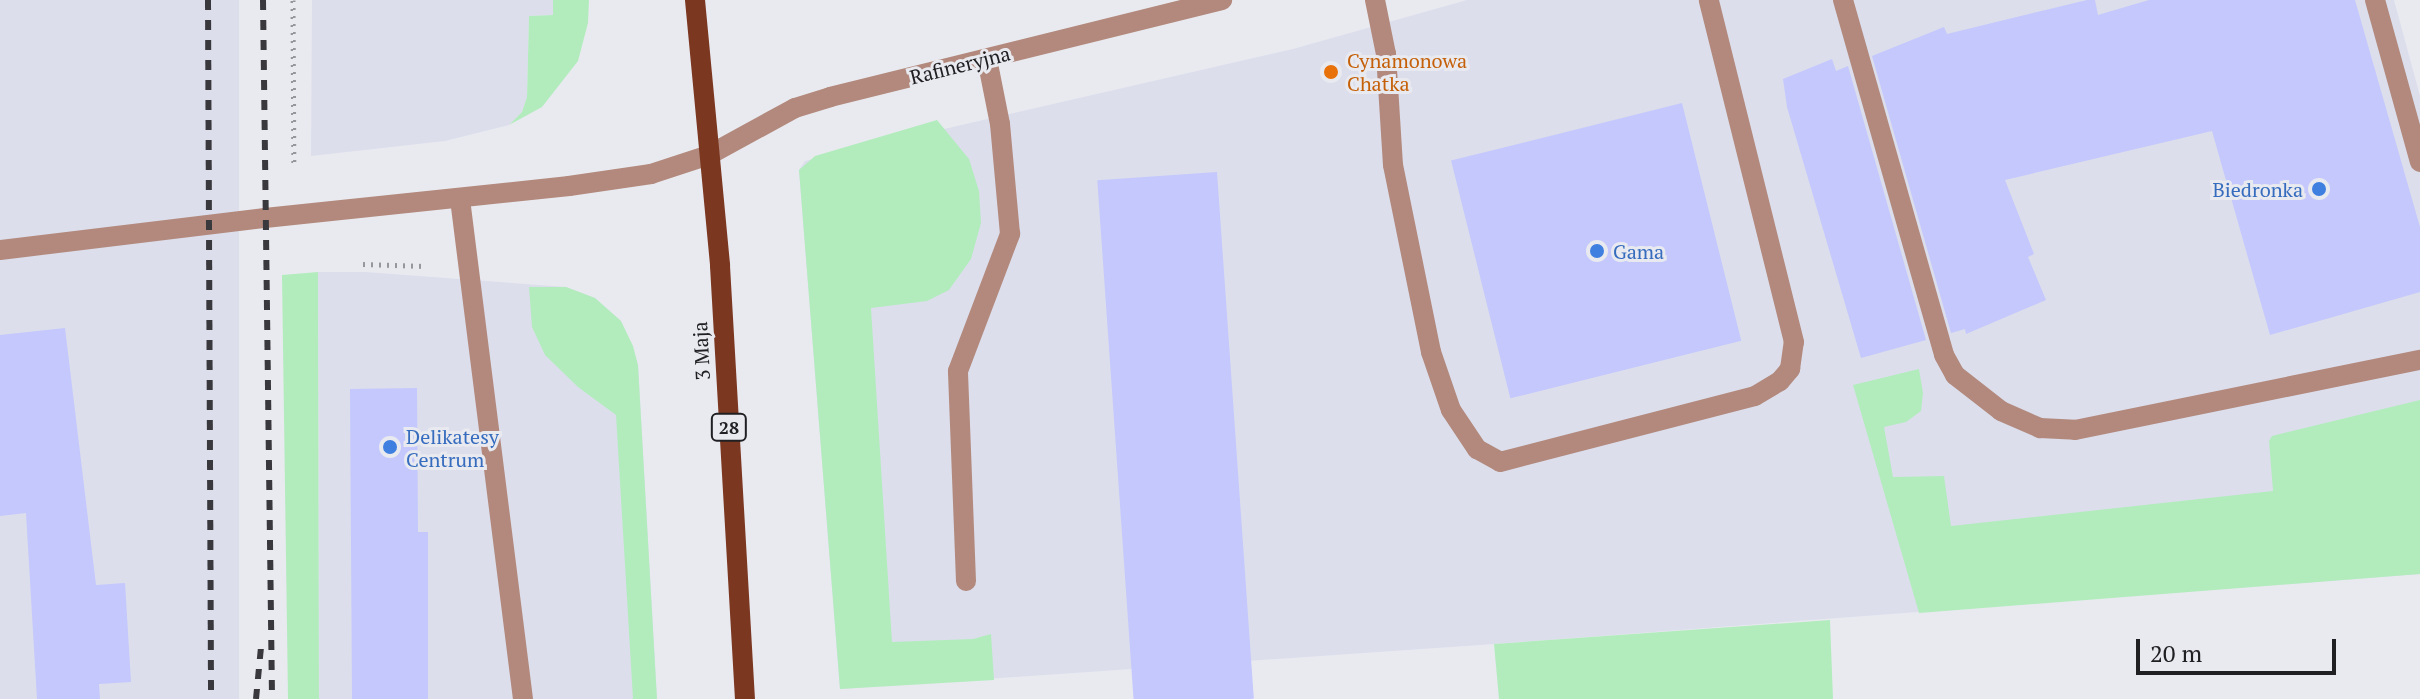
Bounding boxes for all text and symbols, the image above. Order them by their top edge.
street label: Rafineryjna [907,41,1013,89]
place label: Cynamonowa Chatka [1347,48,1467,95]
marker: Cynamonowa Chatka [1322,63,1340,81]
place label: Biedronka [2212,177,2303,201]
marker: Biedronka [2310,180,2328,198]
place label: Gama [1613,239,1664,263]
marker: Gama [1588,242,1606,260]
street label: 3 Maja [687,321,715,381]
road number: 28 [709,413,749,441]
place label: Delikatesy Centrum [406,424,499,471]
marker: Delikatesy Centrum [381,438,399,456]
scale bar [2140,623,2340,673]
text: 20 m [2150,637,2202,669]

